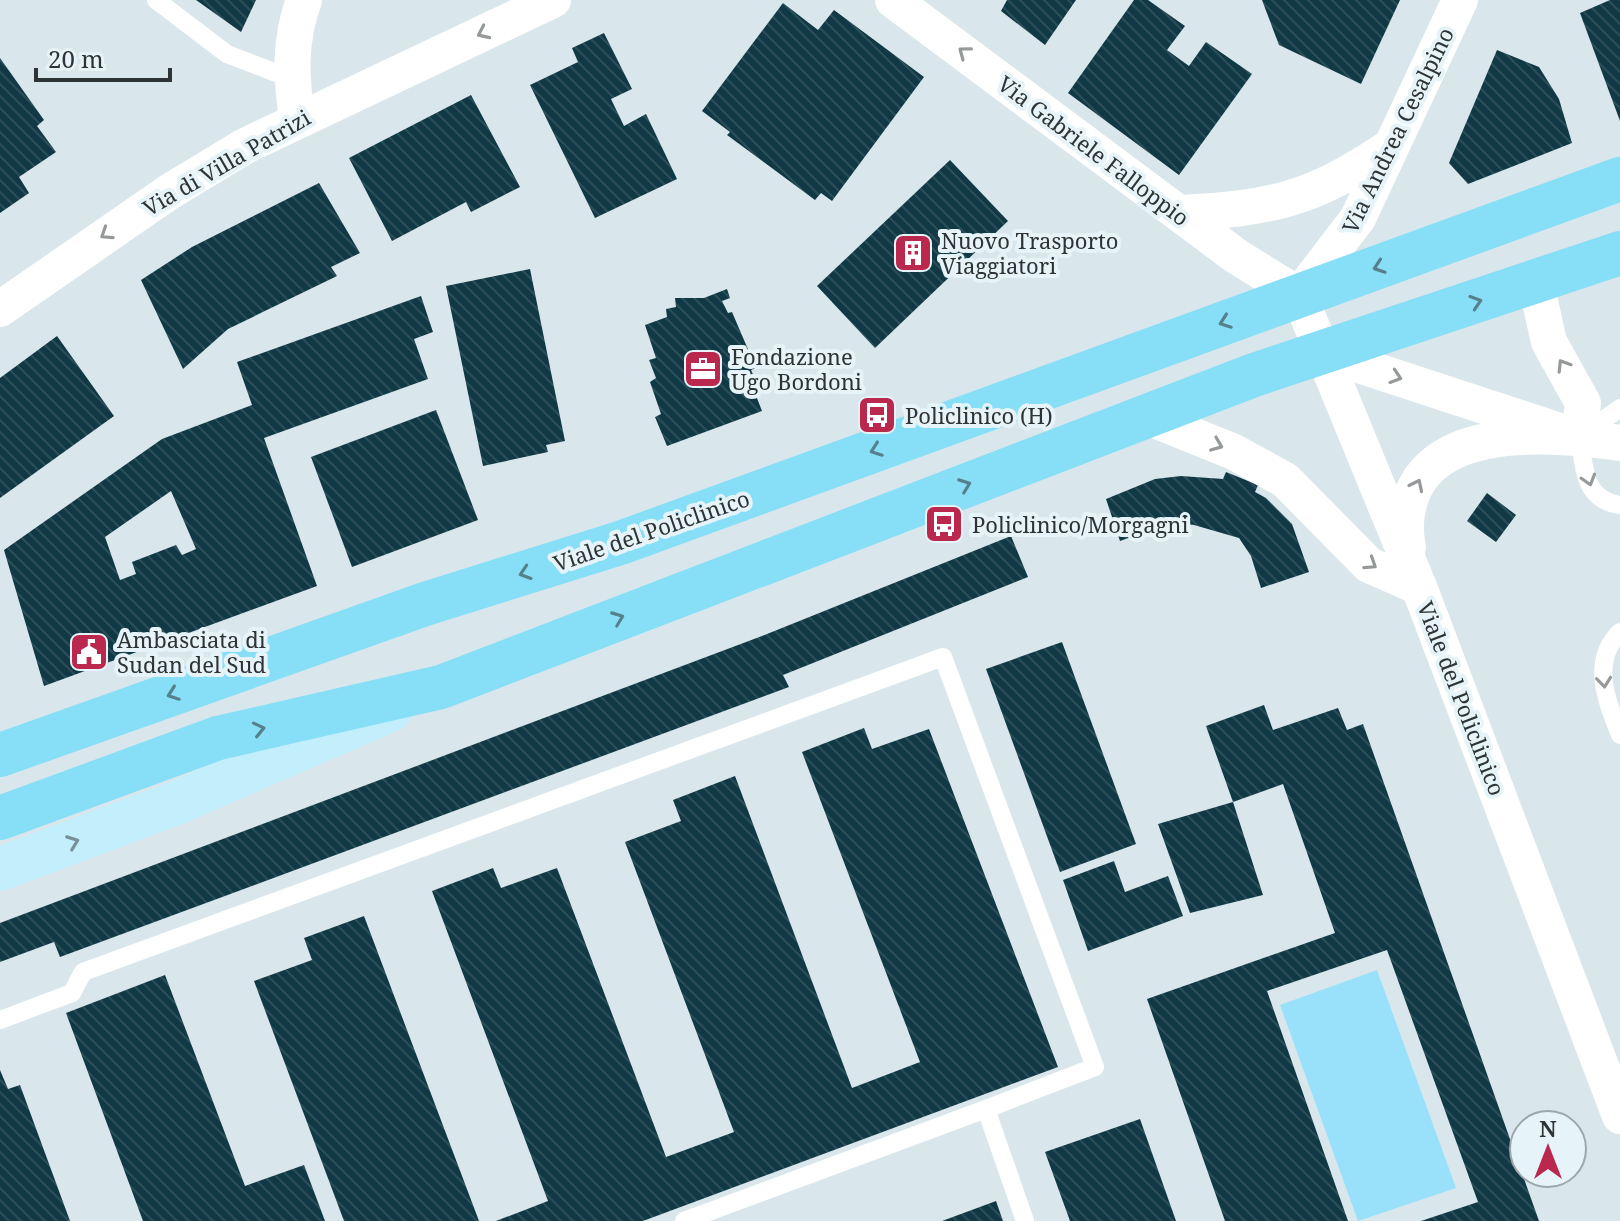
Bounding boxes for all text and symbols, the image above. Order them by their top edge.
street label: Via Andrea Cesalpino [1334,22,1460,238]
one-way arrow [476,23,491,39]
scale bar [36,32,170,82]
text: 20 m [48,42,104,75]
one-way arrow [958,48,972,62]
street label: Via Gabriele Falloppio [992,68,1196,232]
street label: Via di Villa Patrizi [137,102,315,222]
one-way arrow [100,225,115,240]
place label: Nuovo Trasporto Viaggiatori [941,225,1118,280]
building icon: Nuovo Trasporto Viaggiatori [892,232,934,274]
one-way arrow [1373,257,1387,273]
one-way arrow [1468,295,1482,311]
one-way arrow [1219,312,1233,329]
place label: Fondazione Ugo Bordoni [731,341,862,396]
office icon: Fondazione Ugo Bordoni [682,348,724,390]
one-way arrow [1557,359,1573,374]
one-way arrow [1389,368,1403,384]
bus stop icon: Policlinico (H) [856,394,898,436]
place label: Policlinico (H) [905,400,1053,430]
one-way arrow [1209,436,1223,452]
one-way arrow [870,440,884,456]
one-way arrow [1580,473,1596,487]
one-way arrow [957,478,971,495]
one-way arrow [1408,478,1423,493]
street label: Viale del Policlinico [549,482,753,578]
bus stop icon: Policlinico/Morgagni [923,503,965,545]
place label: Policlinico/Morgagni [972,509,1189,539]
one-way arrow [1363,555,1377,570]
one-way arrow [518,564,532,580]
street label: Viale del Policlinico [1411,597,1513,799]
one-way arrow [610,611,624,628]
place label: Ambasciata di Sudan del Sud [117,624,266,679]
public building icon: Ambasciata di Sudan del Sud [68,631,110,673]
one-way arrow [1596,676,1613,689]
one-way arrow [167,684,181,700]
one-way arrow [251,721,265,738]
one-way arrow [65,835,79,852]
north arrow [1508,1109,1588,1189]
text: N [1539,1113,1557,1143]

